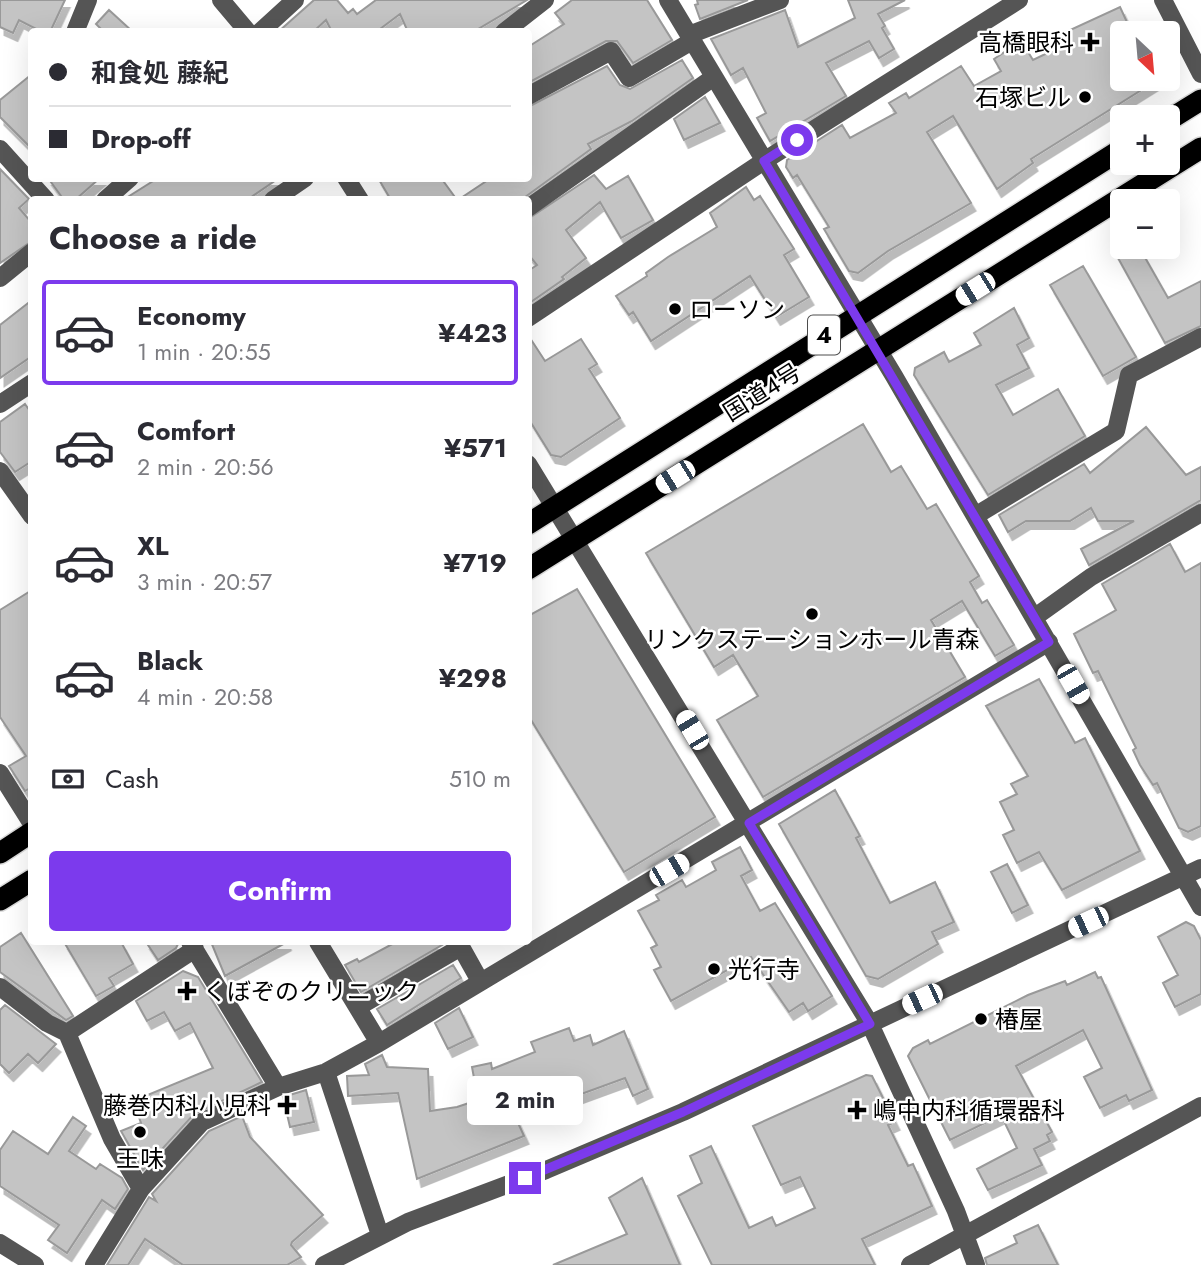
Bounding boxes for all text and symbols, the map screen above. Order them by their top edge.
north arrow [1110,21,1180,91]
map controls [1110,21,1180,259]
place label: 高橋眼科 [978,25,1074,60]
marker: 高橋眼科 [1080,32,1100,52]
text: 和食処 藤紀 [91,54,229,92]
place label: 石塚ビル [975,80,1071,115]
marker: 石塚ビル [1077,89,1093,105]
button: + [1110,105,1180,175]
text: Drop-off [91,120,191,158]
route start [781,124,813,156]
button: − [1110,189,1180,259]
text: Choose a ride [49,215,257,261]
car [952,269,999,309]
place label: ローソン [689,292,785,327]
text: Economy [137,297,246,335]
icon: car [53,301,116,364]
marker: ローソン [667,301,683,317]
text: ¥423 [438,314,507,352]
road number: 4 [808,316,840,354]
text: 1 min · 20:55 [137,335,271,369]
street label: 国道4号 [716,354,808,430]
text: Comfort [137,412,235,450]
icon: car [53,416,116,479]
text: ¥571 [444,429,507,467]
text: 2 min · 20:56 [137,450,274,484]
car [652,457,699,497]
text: XL [137,527,169,565]
icon: car [53,531,116,594]
text: ¥719 [443,544,507,582]
text: 3 min · 20:57 [137,565,272,599]
marker: リンクステーションホール青森 [804,606,820,622]
place label: リンクステーションホール青森 [645,622,979,657]
text: Black [137,642,203,680]
icon: car [53,646,116,709]
text: ¥298 [439,659,507,697]
car [1054,661,1093,707]
text: 4 min · 20:58 [137,680,273,714]
car [673,707,712,753]
icon: cash [49,760,87,798]
text: Cash [105,760,159,798]
text: 510 m [449,762,511,796]
car [646,850,693,890]
button: Confirm [49,851,511,931]
car [1065,904,1112,940]
place label: 光行寺 [728,952,800,987]
marker: 光行寺 [706,961,722,977]
place label: くぼぞのクリニック [203,974,419,1009]
marker: くぼぞのクリニック [177,981,197,1001]
car [899,981,946,1017]
place label: 椿屋 [995,1002,1043,1037]
marker: 椿屋 [973,1011,989,1027]
callout: 2 min [467,1076,583,1126]
text: 2 min [495,1083,555,1117]
place label: 藤巻内科小児科 [103,1088,271,1123]
place label: 嶋中内科循環器科 [873,1093,1065,1128]
marker: 藤巻内科小児科 [277,1095,297,1115]
marker: 嶋中内科循環器科 [847,1100,867,1120]
marker: 王味 [132,1124,148,1140]
place label: 王味 [116,1141,164,1176]
route end [509,1162,541,1194]

